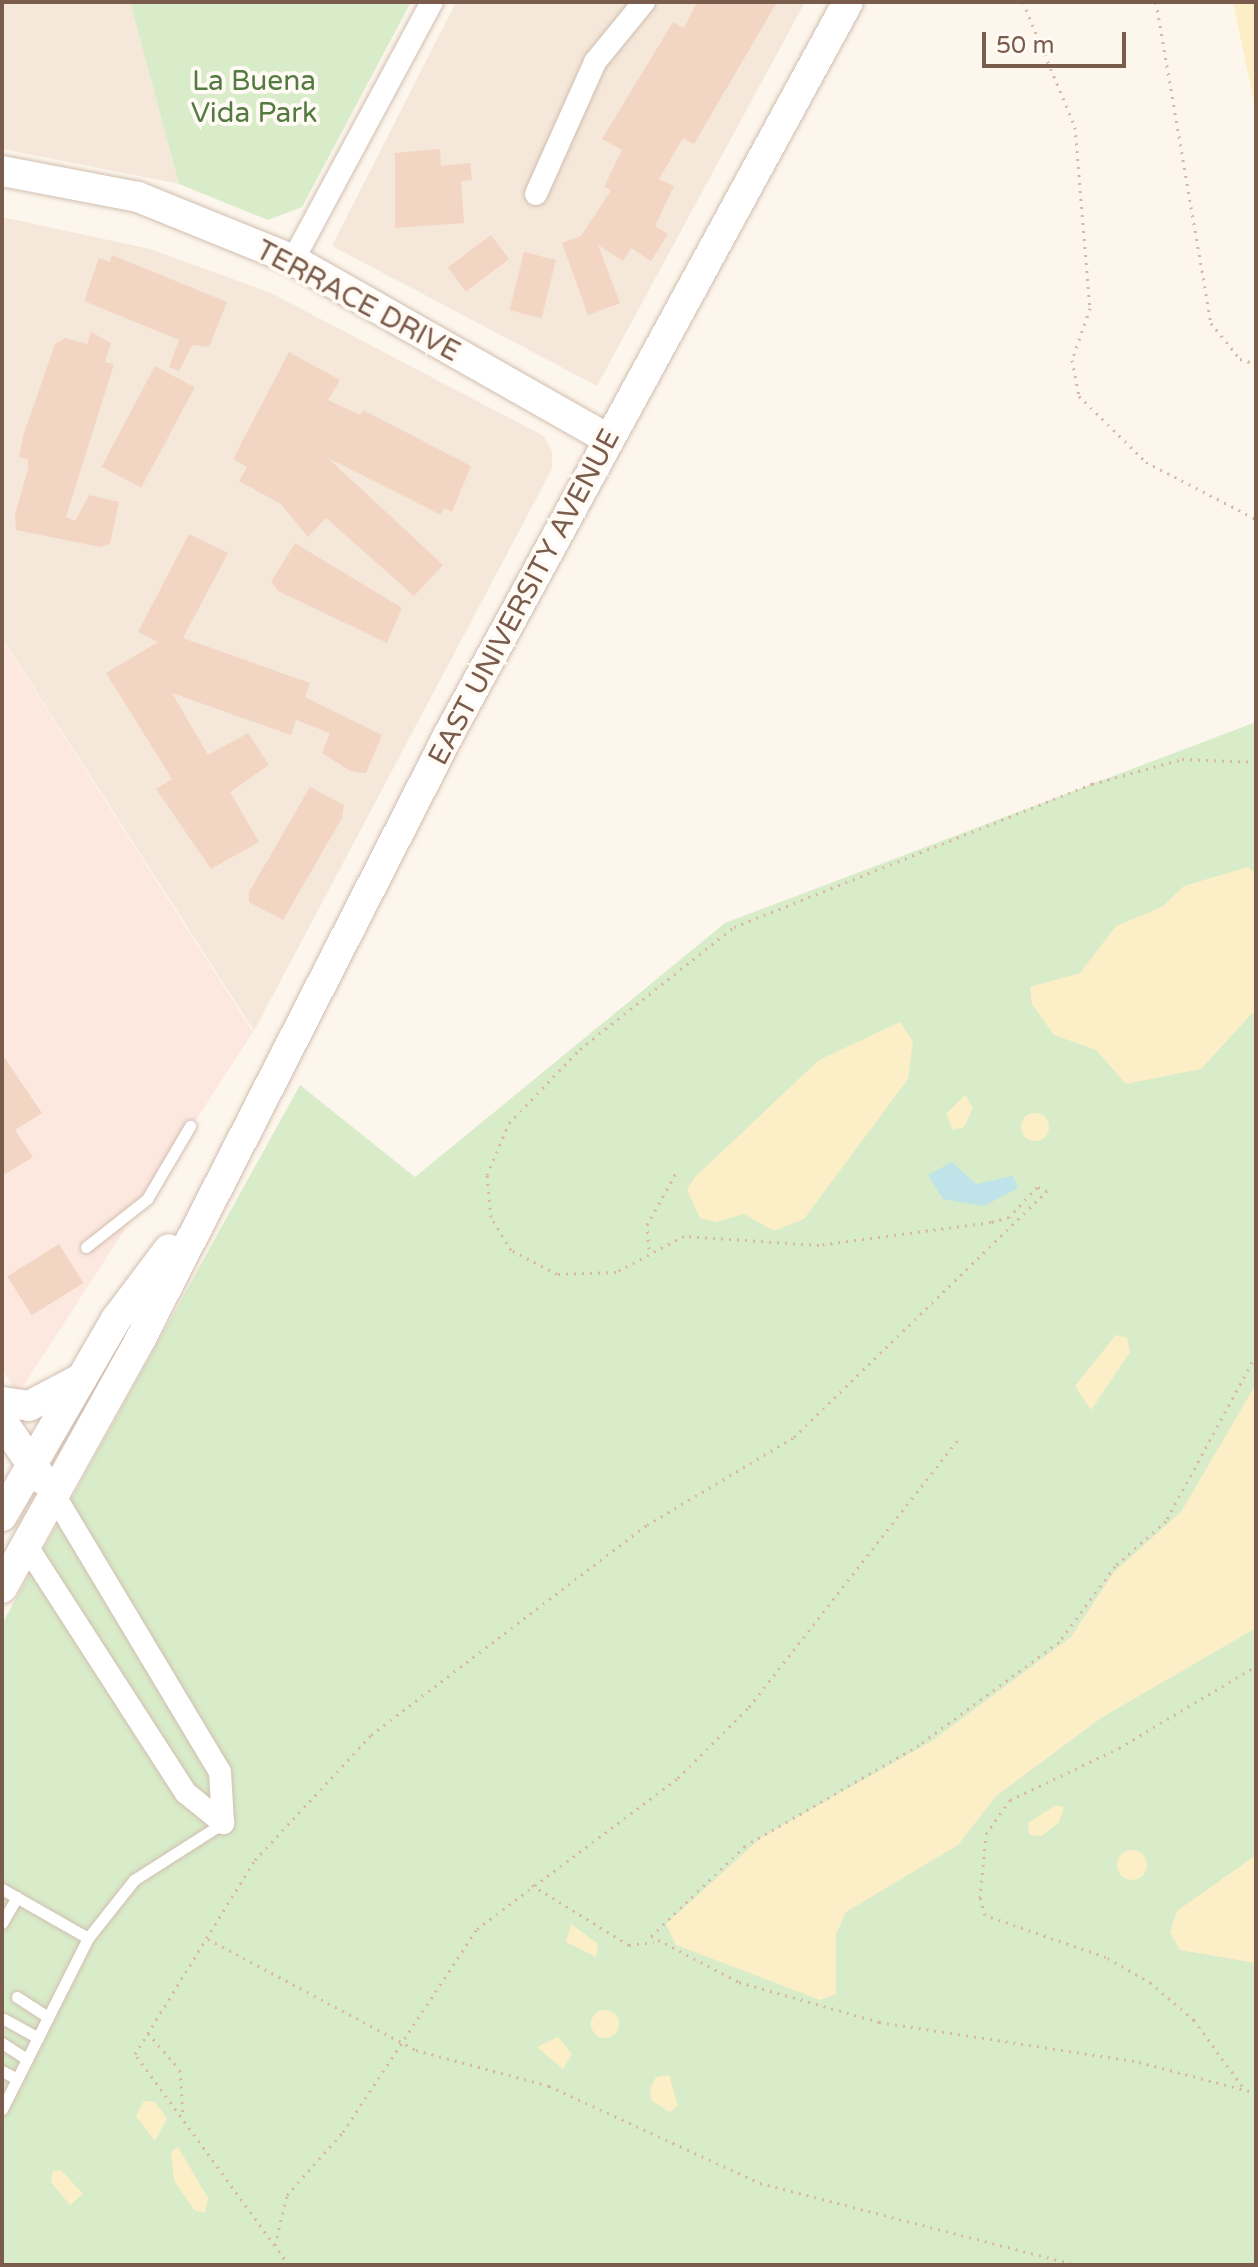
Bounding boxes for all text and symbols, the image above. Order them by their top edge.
scale bar [986,16,1130,66]
text: 50 m [996,31,1054,60]
park label: La Buena Vida Park [191,64,317,130]
street label: TERRACE DRIVE [250,233,466,369]
street label: EAST UNIVERSITY AVENUE [421,423,627,771]

